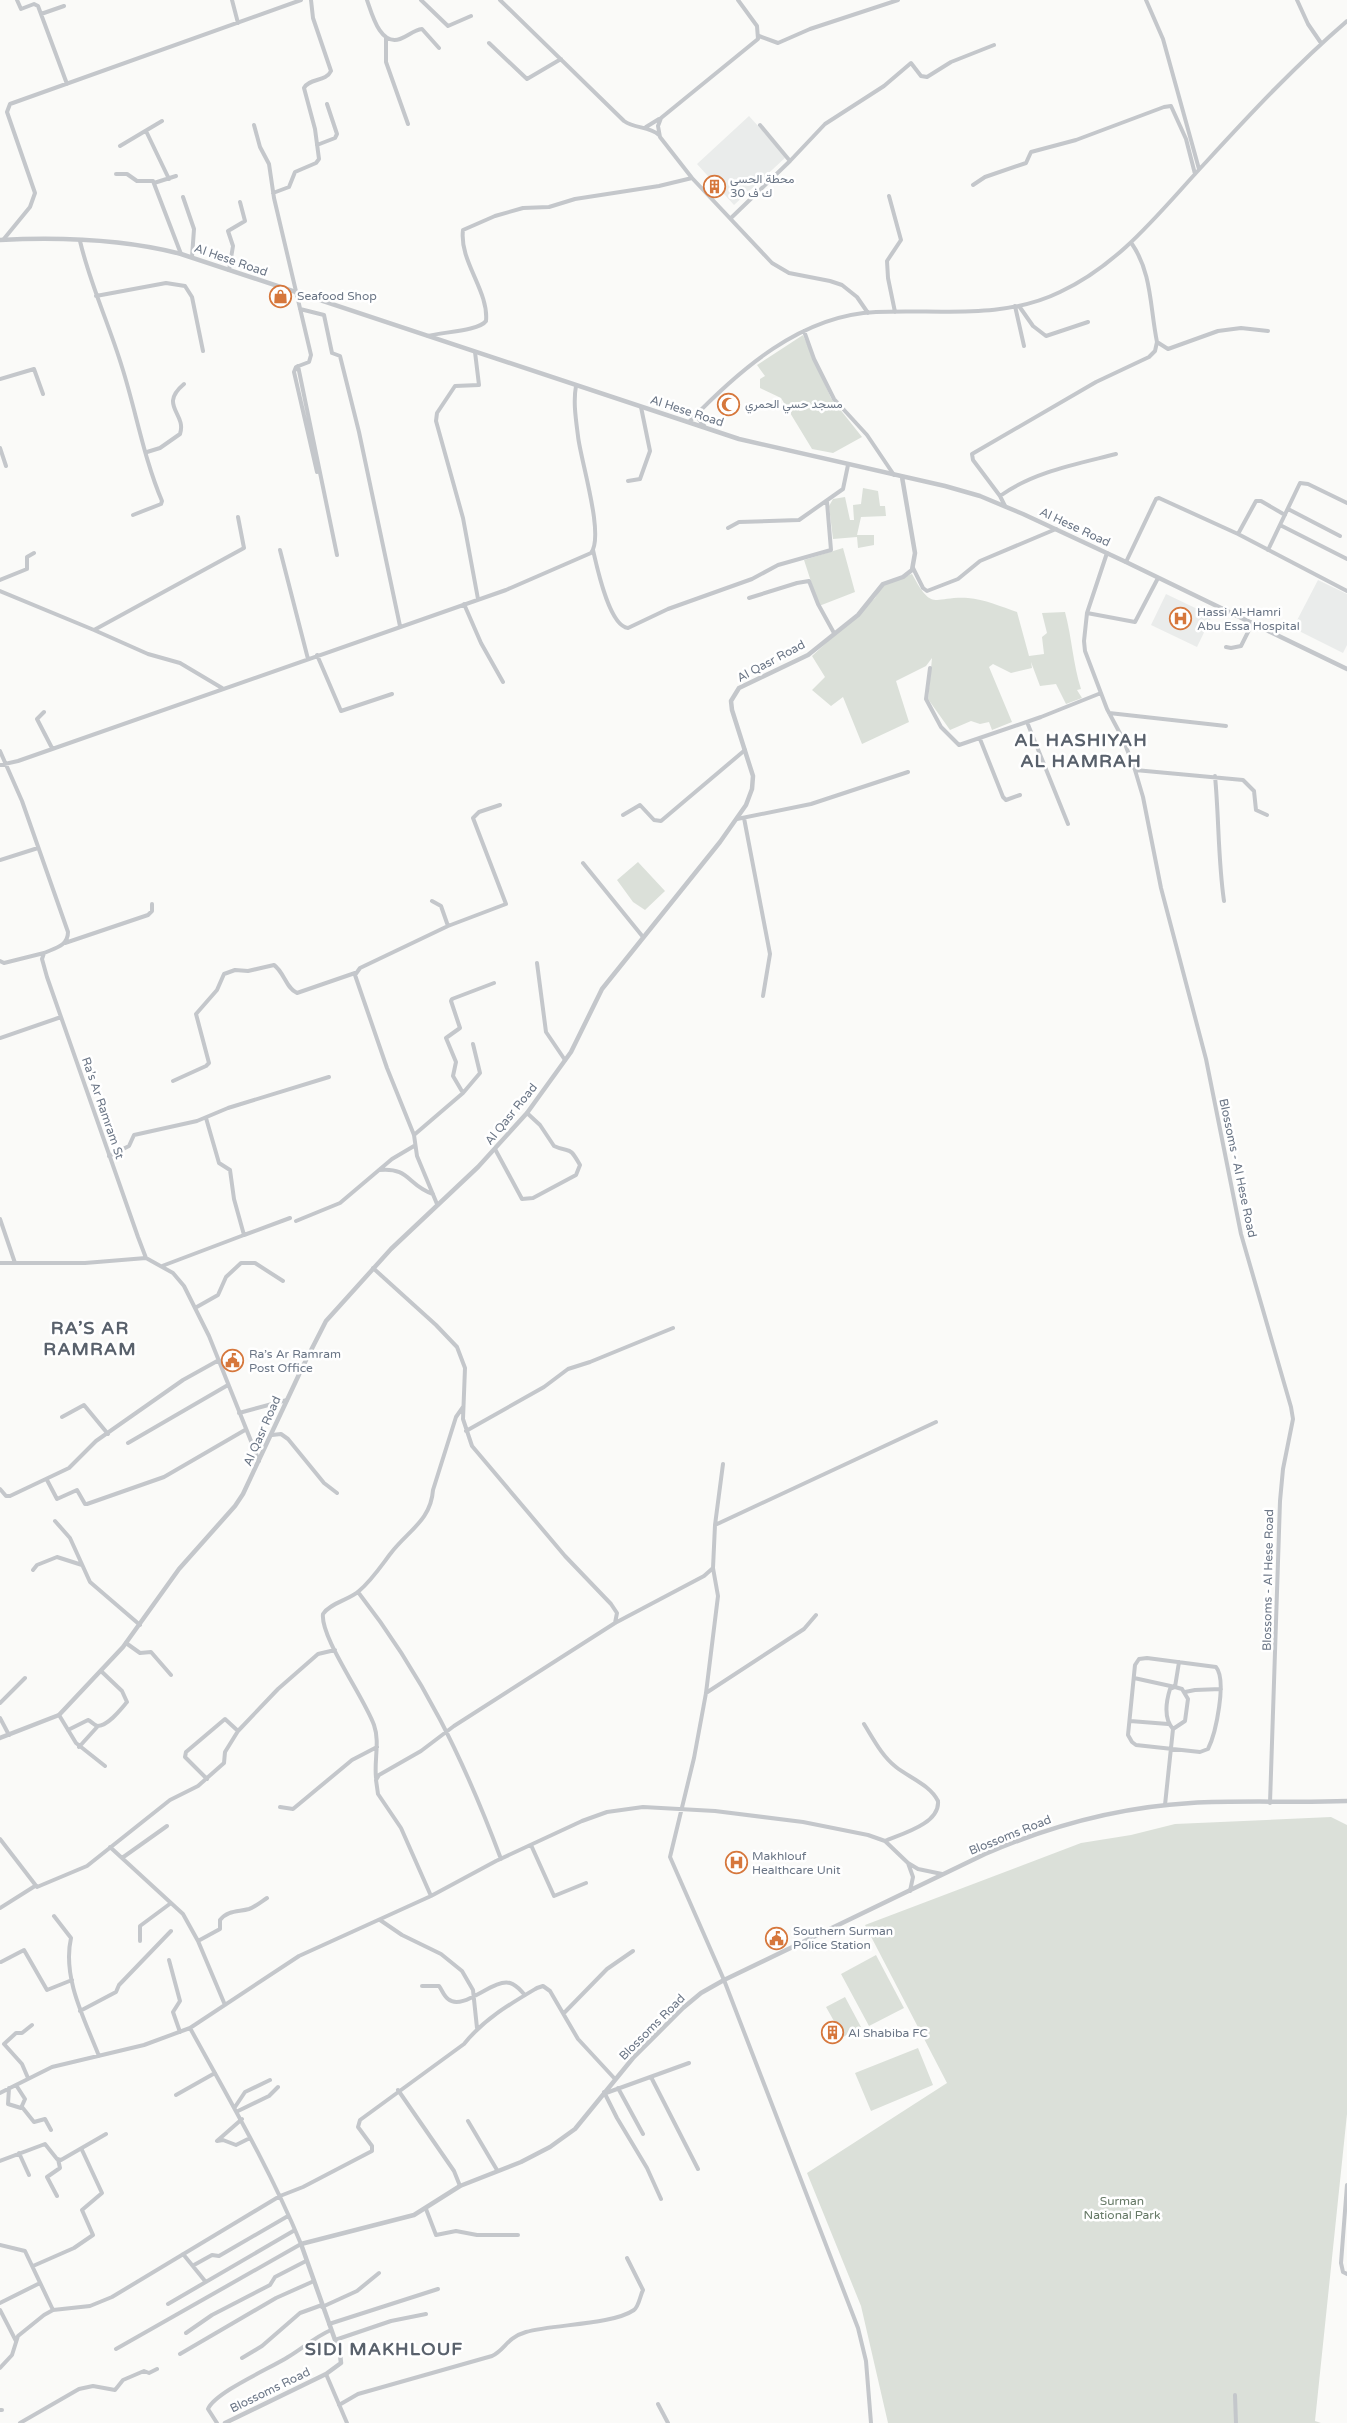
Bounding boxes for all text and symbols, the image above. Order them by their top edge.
place label: محطة الحسي 30 ك ف [730,172,794,200]
building icon: محطة الحسي 30 ك ف [702,174,726,198]
street label: Al Hese Road [193,241,269,279]
shop icon: Seafood Shop [269,284,293,308]
place label: Seafood Shop [297,289,377,303]
mosque icon: مسجد حسي الحمري [717,392,741,416]
street label: Al Hese Road [648,393,726,429]
place label: مسجد حسي الحمري [745,397,843,414]
street label: Al Hese Road [1037,504,1113,550]
place label: Hassi Al-Hamri Abu Essa Hospital [1197,605,1300,633]
hospital icon: Hassi Al-Hamri Abu Essa Hospital [1169,607,1193,631]
street label: Al Qasr Road [735,637,807,685]
district label: AL HASHIYAH AL HAMRAH [1014,729,1148,772]
street label: Ra’s Ar Ramram St [79,1055,127,1161]
street label: Al Qasr Road [482,1080,540,1148]
street label: Blossoms - Al Hese Road [1216,1097,1260,1239]
district label: RA’S AR RAMRAM [43,1317,137,1360]
place label: Ra’s Ar Ramram Post Office [249,1347,341,1375]
public building icon: Ra’s Ar Ramram Post Office [221,1349,245,1373]
street label: Al Qasr Road [240,1394,284,1468]
street label: Blossoms - Al Hese Road [1260,1509,1276,1651]
street label: Blossoms Road [967,1812,1053,1858]
place label: Makhlouf Healthcare Unit [752,1849,841,1877]
hospital icon: Makhlouf Healthcare Unit [724,1851,748,1875]
place label: Southern Surman Police Station [793,1924,893,1952]
public building icon: Southern Surman Police Station [765,1926,789,1950]
street label: Blossoms Road [616,1991,688,2063]
building icon: Al Shabiba FC [820,2021,844,2045]
place label: Al Shabiba FC [848,2026,928,2040]
park label: Surman National Park [1084,2194,1161,2222]
district label: SIDI MAKHLOUF [305,2338,463,2360]
street label: Blossoms Road [228,2365,312,2415]

